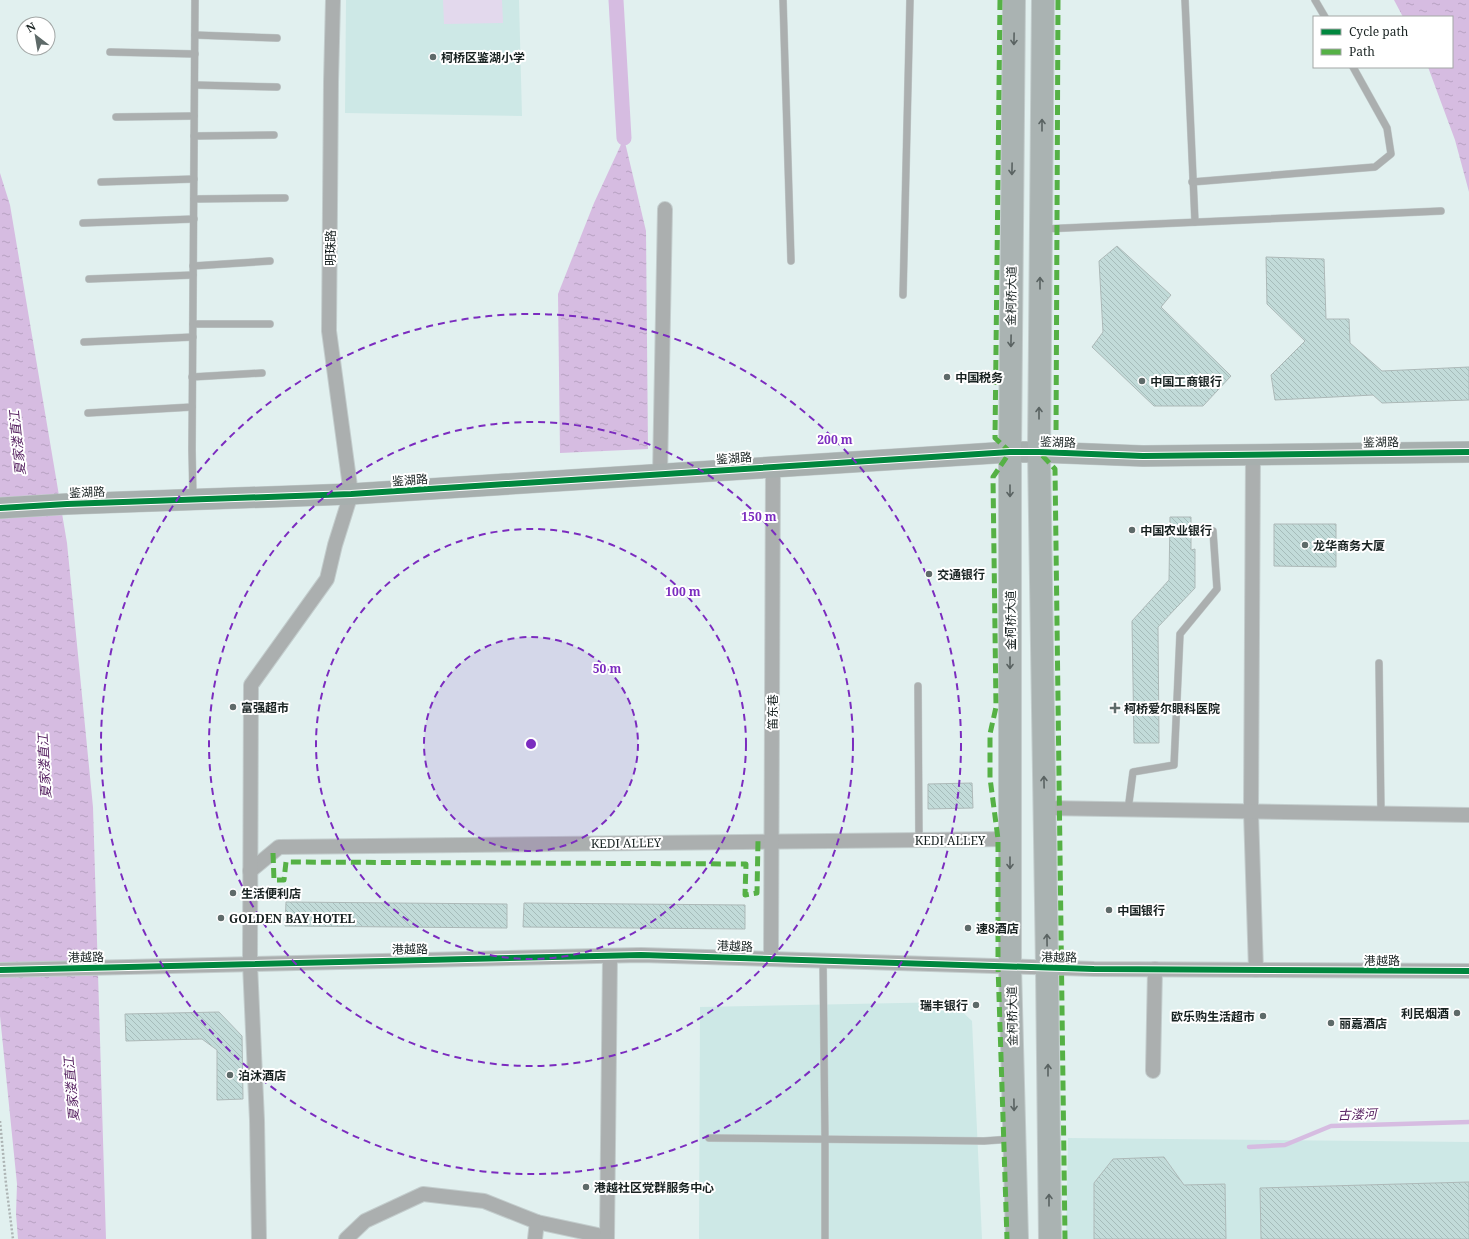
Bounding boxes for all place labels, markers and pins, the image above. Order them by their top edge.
place label: 柯桥区鉴湖小学 [441,49,525,66]
marker: 柯桥区鉴湖小学 [428,52,438,62]
place label: 中国税务 [955,369,1003,386]
marker: 中国税务 [942,372,952,382]
place label: 中国工商银行 [1150,373,1222,390]
marker: 中国工商银行 [1137,376,1147,386]
place label: 中国农业银行 [1140,522,1212,539]
marker: 中国农业银行 [1127,525,1137,535]
place label: 龙华商务大厦 [1313,537,1385,554]
marker: 龙华商务大厦 [1300,540,1310,550]
place label: 交通银行 [937,566,985,583]
marker: 交通银行 [924,569,934,579]
place label: 富强超市 [241,699,289,716]
place label: 柯桥爱尔眼科医院 [1124,700,1220,717]
marker: 富强超市 [228,702,238,712]
marker: 柯桥爱尔眼科医院 [1109,702,1121,714]
centre of rings [524,737,538,751]
place label: 生活便利店 [241,885,301,902]
marker: 生活便利店 [228,888,238,898]
place label: 中国银行 [1117,902,1165,919]
marker: 中国银行 [1104,905,1114,915]
place label: GOLDEN BAY HOTEL [229,910,355,927]
marker: GOLDEN BAY HOTEL [216,913,226,923]
place label: 速8酒店 [976,920,1019,937]
marker: 速8酒店 [963,923,973,933]
place label: 瑞丰银行 [920,997,968,1014]
marker: 瑞丰银行 [971,1000,981,1010]
place label: 利民烟酒 [1401,1005,1449,1022]
place label: 欧乐购生活超市 [1171,1008,1255,1025]
marker: 利民烟酒 [1452,1008,1462,1018]
marker: 欧乐购生活超市 [1258,1011,1268,1021]
place label: 丽嘉酒店 [1339,1015,1387,1032]
marker: 丽嘉酒店 [1326,1018,1336,1028]
place label: 泊沐酒店 [238,1067,286,1084]
marker: 泊沐酒店 [225,1070,235,1080]
place label: 港越社区党群服务中心 [594,1179,714,1196]
marker: 港越社区党群服务中心 [581,1182,591,1192]

